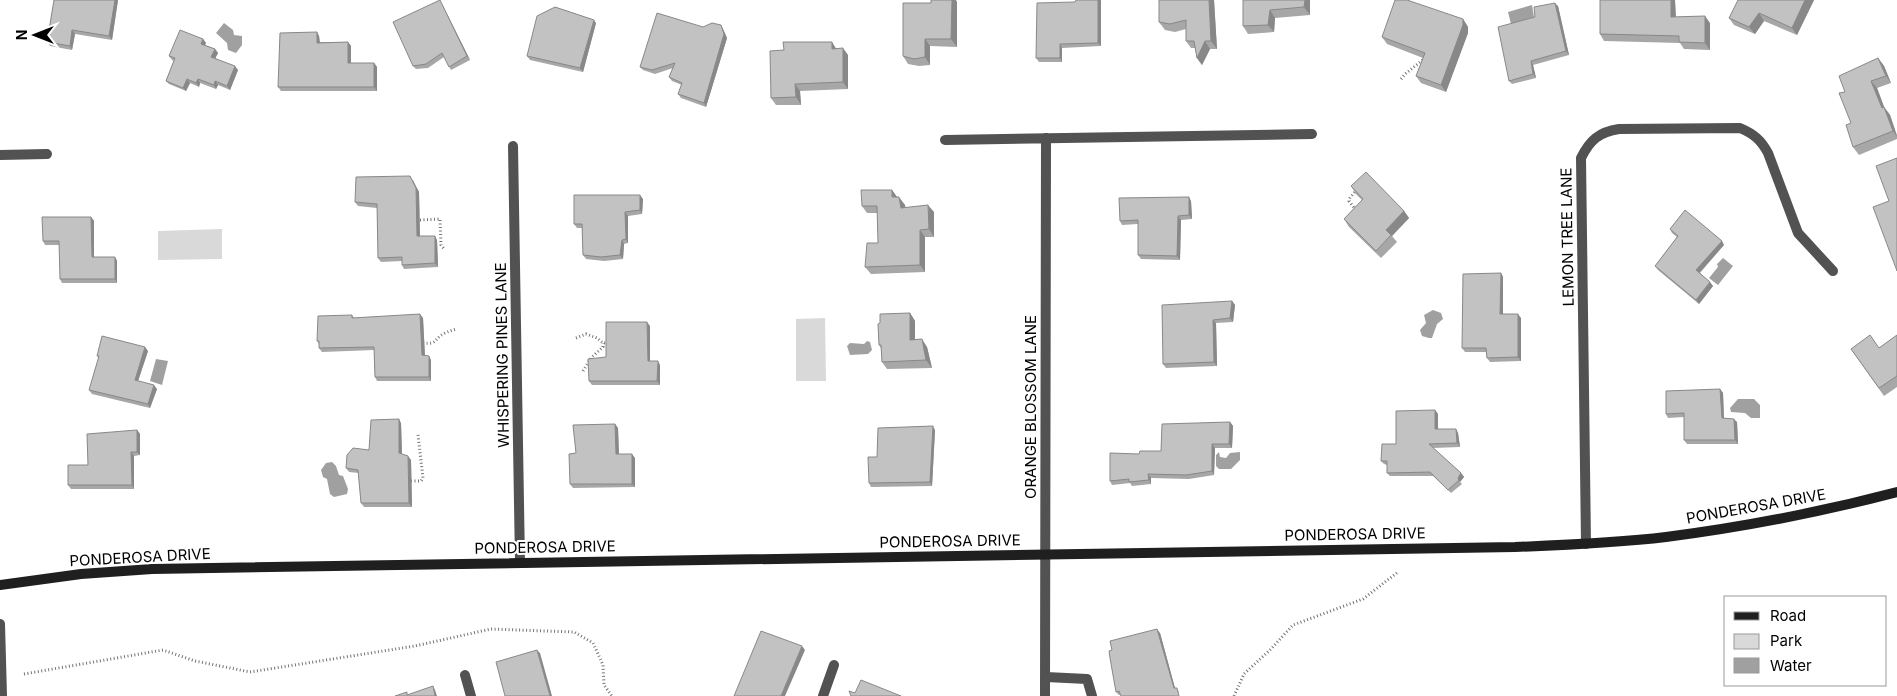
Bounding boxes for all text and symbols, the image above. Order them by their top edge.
north arrow [10,10,60,60]
text: N [13,30,30,40]
street label: LEMON TREE LANE [1556,167,1578,307]
street label: WHISPERING PINES LANE [491,262,513,448]
street label: ORANGE BLOSSOM LANE [1021,315,1040,499]
street label: PONDEROSA DRIVE [1685,484,1827,528]
street label: PONDEROSA DRIVE [1284,523,1426,545]
street label: PONDEROSA DRIVE [879,530,1021,552]
street label: PONDEROSA DRIVE [474,536,616,558]
street label: PONDEROSA DRIVE [69,544,211,570]
legend [1724,596,1887,686]
text: Road [1770,606,1806,625]
text: Park [1770,631,1803,650]
text: Water [1770,656,1812,675]

